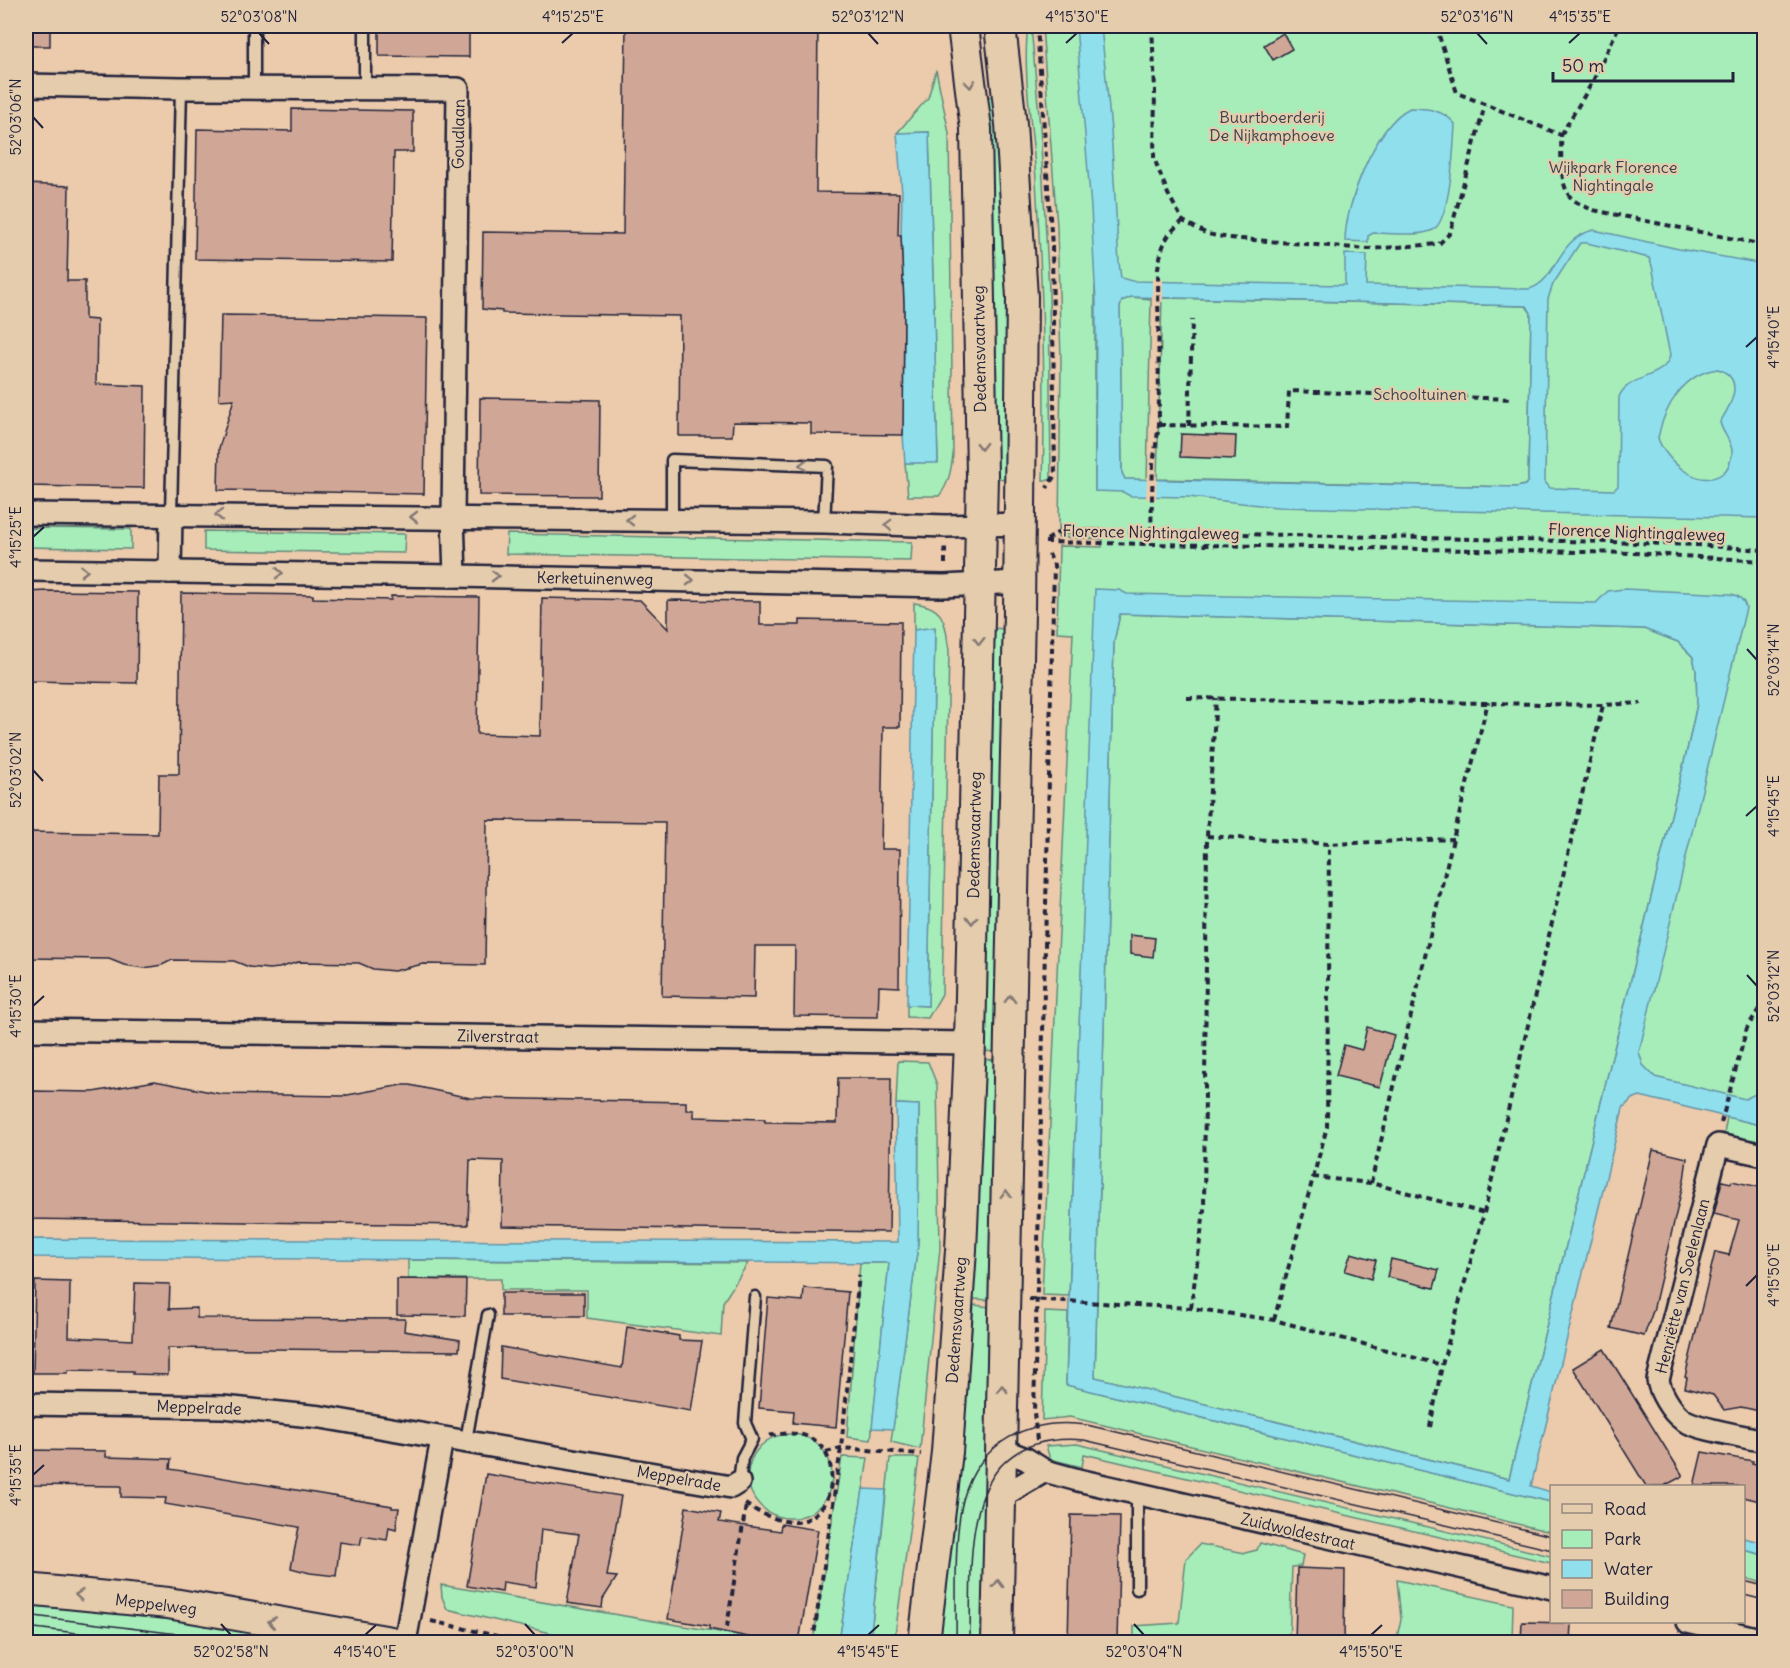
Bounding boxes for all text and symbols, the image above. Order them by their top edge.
text: 52°03'08"N [220,7,298,26]
text: 4°15'25"E [542,7,604,26]
text: 52°03'12"N [832,7,904,26]
text: 4°15'30"E [1045,7,1109,26]
text: 52°03'16"N [1440,7,1514,26]
text: 4°15'35"E [1549,7,1611,26]
scale bar [1553,45,1733,83]
text: 50 m [1562,54,1604,77]
text: 52°03'06"N [6,78,25,156]
one-way arrow [963,79,976,88]
street label: Goudlaan [447,99,469,169]
park label: Buurtboerderij De Nijkamphoeve [1209,107,1335,145]
park label: Wijkpark Florence Nightingale [1549,157,1677,195]
street label: Dedemsvaartweg [968,285,990,413]
text: 4°15'40"E [1764,305,1783,369]
park label: Schooltuinen [1373,384,1467,404]
one-way arrow [975,442,987,451]
one-way arrow [799,459,808,471]
text: 4°15'25"E [6,506,25,568]
one-way arrow [214,509,223,522]
one-way arrow [409,511,418,523]
one-way arrow [625,514,634,527]
one-way arrow [883,518,892,531]
street label: Florence Nightingaleweg [1548,519,1726,545]
street label: Florence Nightingaleweg [1062,520,1240,544]
one-way arrow [79,565,88,577]
one-way arrow [274,567,283,580]
street label: Kerketuinenweg [536,567,654,589]
one-way arrow [490,570,499,582]
one-way arrow [685,573,694,586]
text: 52°03'14"N [1764,623,1783,697]
one-way arrow [972,637,985,646]
text: 52°03'02"N [6,732,25,808]
street label: Dedemsvaartweg [963,771,985,899]
text: 4°15'45"E [1764,775,1783,837]
one-way arrow [966,916,979,925]
text: 52°03'12"N [1764,950,1783,1022]
text: 4°15'30"E [6,974,25,1038]
one-way arrow [1004,995,1016,1004]
street label: Zilverstraat [457,1025,540,1047]
one-way arrow [1000,1190,1012,1199]
street label: Henriëtte van Soelenlaan [1651,1196,1713,1376]
text: 4°15'50"E [1764,1243,1783,1307]
street label: Dedemsvaartweg [942,1256,970,1384]
one-way arrow [996,1385,1008,1394]
street label: Meppelrade [156,1396,242,1418]
text: 4°15'35"E [6,1444,25,1506]
street label: Meppelrade [635,1461,723,1495]
legend [1550,1485,1745,1623]
text: Road [1604,1497,1647,1520]
street label: Zuidwoldestraat [1239,1508,1358,1554]
text: Park [1604,1527,1641,1550]
text: Water [1604,1557,1654,1580]
one-way arrow [991,1580,1004,1589]
text: Building [1604,1587,1669,1610]
one-way arrow [74,1589,83,1602]
street label: Meppelweg [114,1589,198,1619]
one-way arrow [267,1616,276,1628]
text: 52°02'58"N [193,1642,269,1661]
text: 4°15'40"E [333,1642,397,1661]
text: 52°03'00"N [496,1642,574,1661]
text: 4°15'45"E [837,1642,899,1661]
text: 52°03'04"N [1105,1642,1183,1661]
text: 4°15'50"E [1339,1642,1403,1661]

